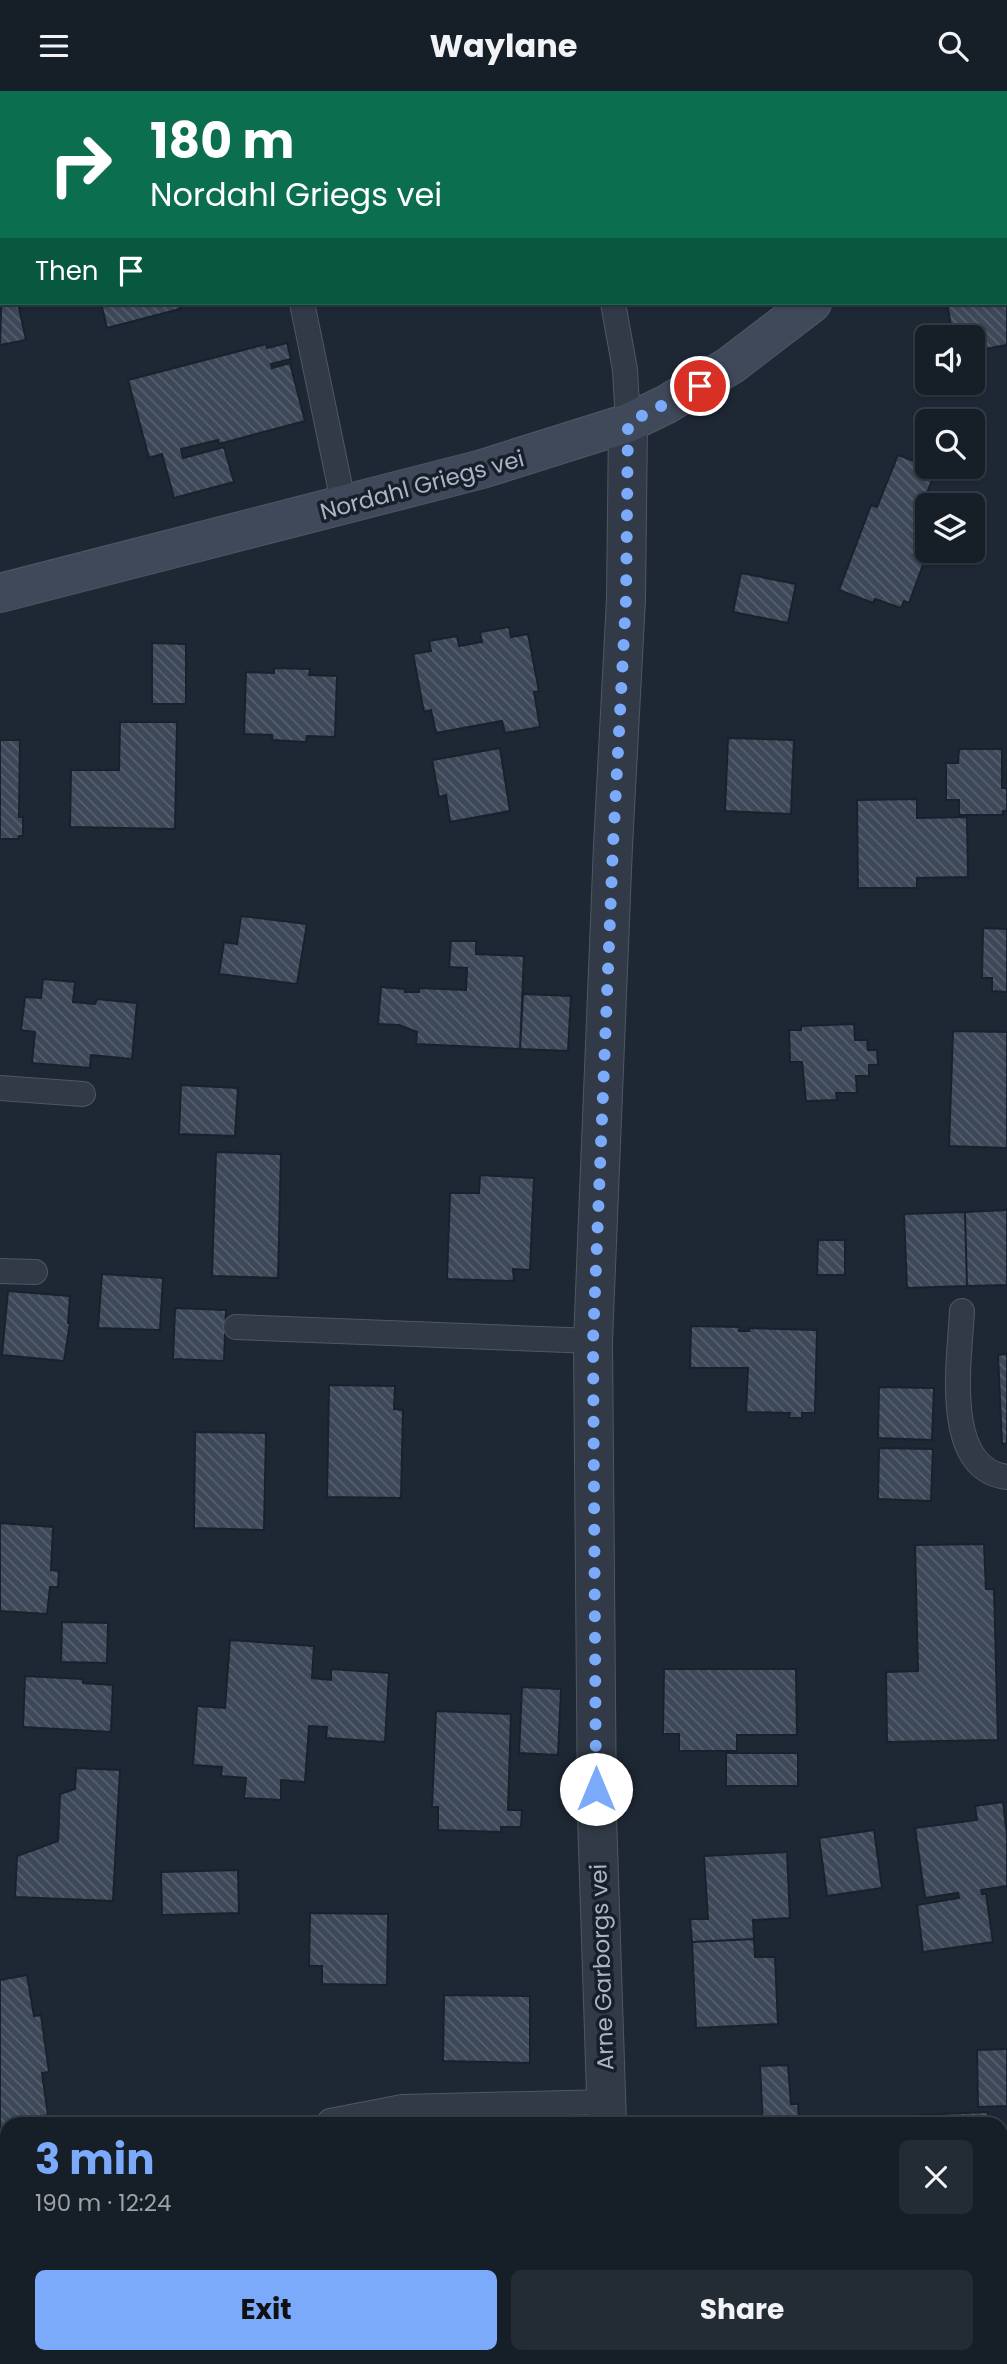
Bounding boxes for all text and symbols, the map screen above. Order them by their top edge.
text: Waylane [429,23,578,68]
icon: menu [35,27,73,65]
icon: search [934,27,972,65]
text: 180 m [150,107,294,175]
icon: right [35,119,126,210]
text: Nordahl Griegs vei [150,172,442,217]
icon: arrive [112,252,150,290]
text: Then [35,253,98,289]
map controls [915,325,985,563]
button: sound [915,325,985,395]
pin [670,356,730,416]
icon: arrive [681,367,719,405]
button: search [915,409,985,479]
street label: Nordahl Griegs vei [316,442,528,528]
button: layers [915,493,985,563]
position arrow [559,1752,633,1826]
street label: Arne Garborgs vei [582,1863,622,2071]
text: 3 min [35,2130,155,2189]
button: close [899,2140,973,2214]
text: 190 m · 12:24 [35,2187,171,2219]
button: Exit [35,2270,497,2350]
button: Share [511,2270,973,2350]

